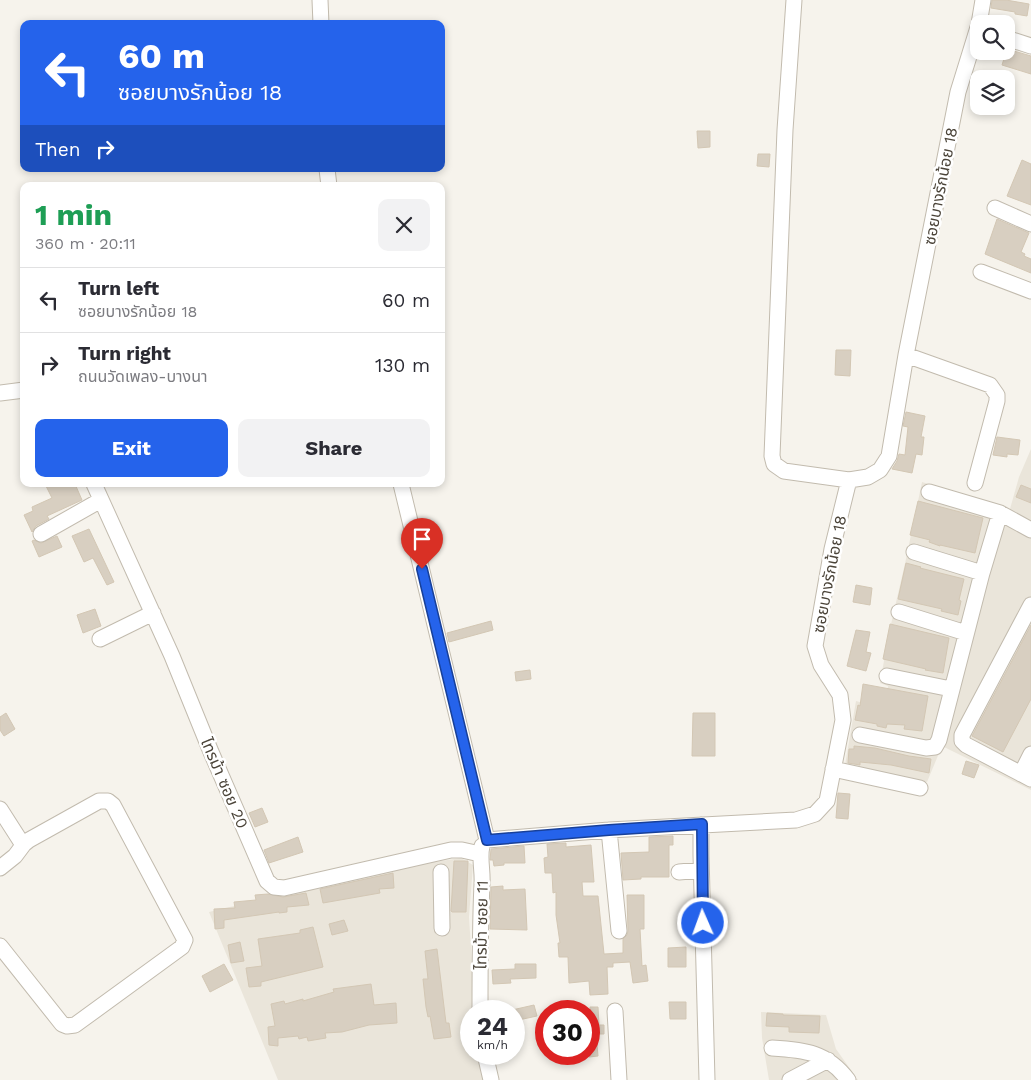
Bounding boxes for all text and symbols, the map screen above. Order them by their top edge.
map controls [970,15,1015,115]
button: search [970,15,1015,60]
text: 60 m [118,35,205,77]
icon: left [35,40,100,105]
button: layers [970,70,1015,115]
text: ซอยบางรักน้อย 18 [118,80,282,105]
street label: ซอยบางรักน้อย 18 [920,126,961,247]
icon: right [91,135,119,163]
text: Then [35,138,81,161]
text: 1 min [35,197,112,232]
button: close [378,199,430,251]
text: 360 m · 20:11 [35,234,136,253]
text: Turn left [78,277,159,300]
icon: left [35,286,63,314]
text: 60 m [382,289,430,312]
text: ซอยบางรักน้อย 18 [78,302,197,321]
text: Turn right [78,342,171,365]
icon: right [35,351,63,379]
text: 130 m [375,354,430,377]
text: ถนนวัดเพลง-บางนา [78,367,207,386]
button: Exit [35,419,228,477]
button: Share [238,419,430,477]
street label: ซอยบางรักน้อย 18 [809,514,850,635]
pin [401,518,443,569]
icon: arrive [408,525,436,553]
street label: ไทรม้า ซอย 20 [197,734,252,831]
street label: ไทรม้า ซอย 11 [471,880,492,971]
position arrow [676,896,728,948]
speed limit sign: 30 [535,1000,600,1065]
text: 24 [477,1012,508,1041]
text: km/h [477,1038,508,1052]

